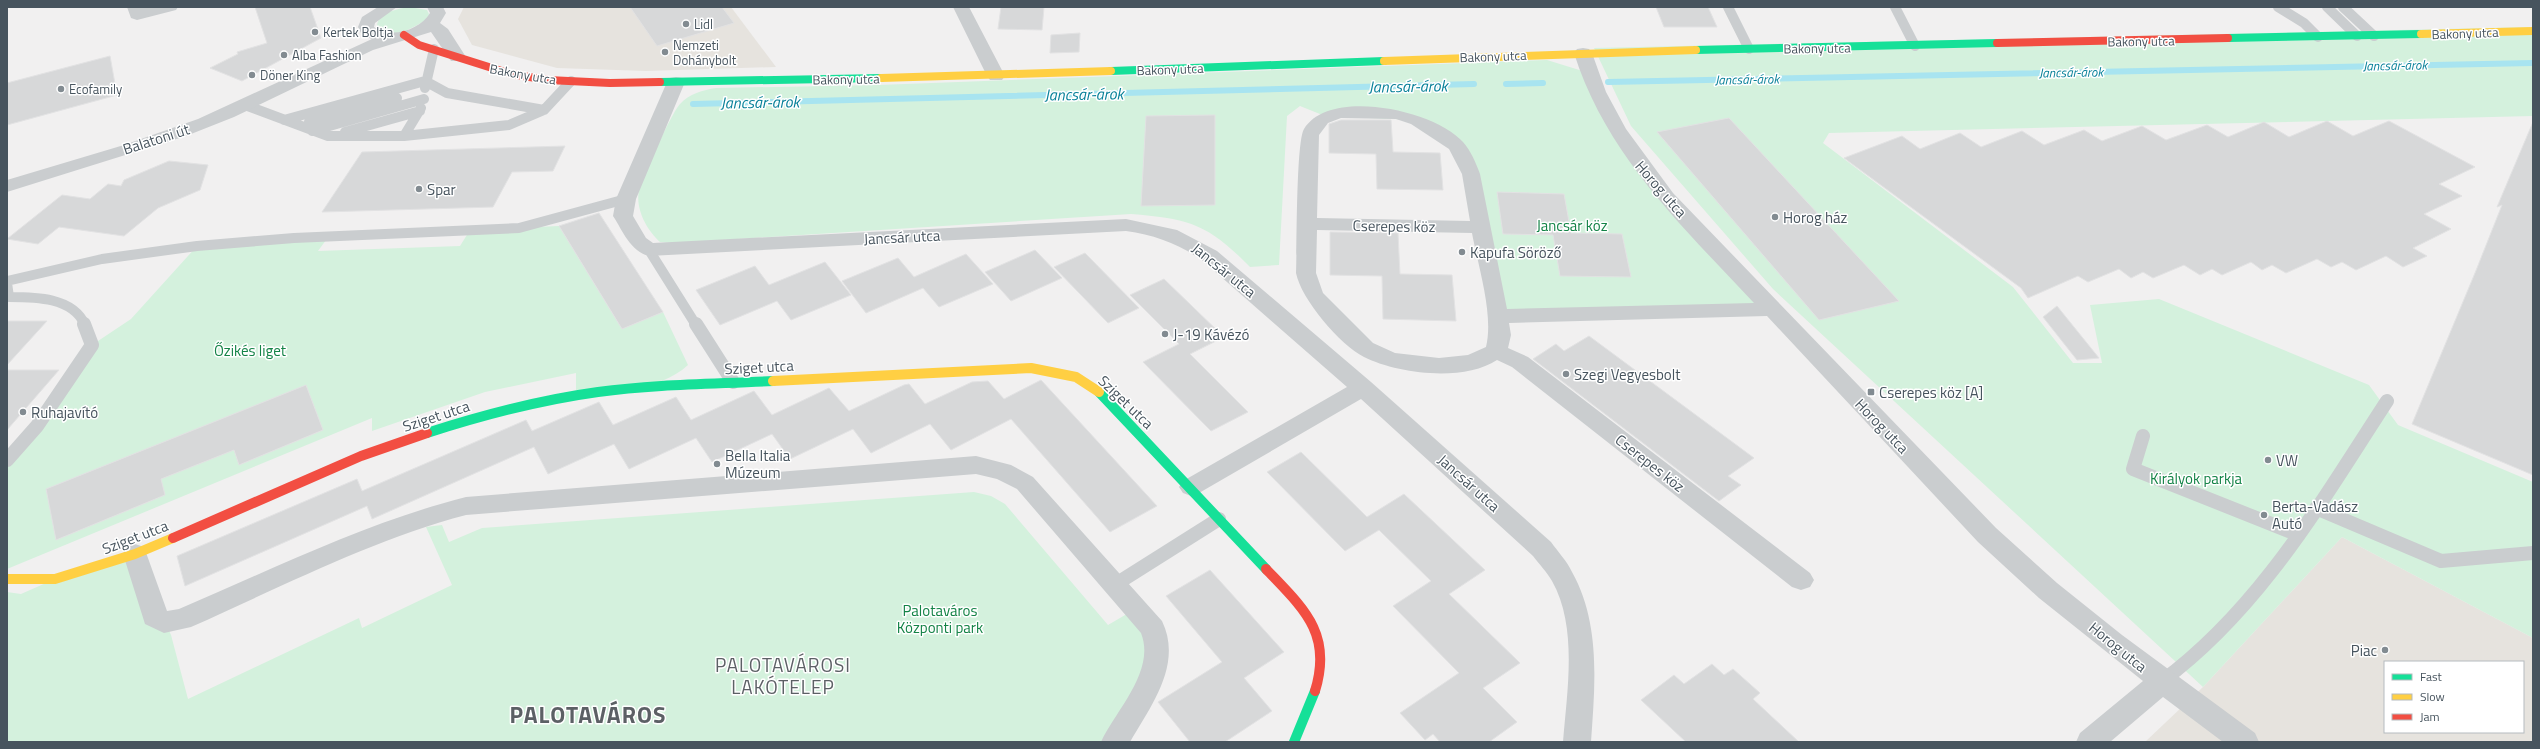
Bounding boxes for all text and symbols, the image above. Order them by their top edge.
place label: Lidl [694,14,713,34]
marker: Lidl [681,19,691,29]
place label: Kertek Boltja [323,22,394,42]
street label: Bakony utca [2431,22,2499,44]
marker: Kertek Boltja [310,27,320,37]
street label: Bakony utca [2107,30,2175,52]
place label: Nemzeti Dohánybolt [673,35,737,70]
street label: Bakony utca [1783,37,1851,59]
place label: Alba Fashion [292,45,362,65]
street label: Bakony utca [1459,45,1527,67]
marker: Nemzeti Dohánybolt [660,47,670,57]
marker: Alba Fashion [279,50,289,60]
water label: Jancsár-árok [2363,54,2430,76]
street label: Bakony utca [488,58,558,90]
street label: Bakony utca [1136,58,1204,80]
water label: Jancsár-árok [2039,61,2106,83]
place label: Döner King [260,65,320,85]
street label: Bakony utca [812,68,880,90]
water label: Jancsár-árok [1715,68,1782,90]
marker: Döner King [247,70,257,80]
water label: Jancsár-árok [1368,73,1450,99]
place label: Ecofamily [69,79,122,99]
water label: Jancsár-árok [1044,81,1126,107]
marker: Ecofamily [56,84,66,94]
water label: Jancsár-árok [720,89,802,115]
street label: Balatoni út [120,117,193,161]
street label: Horog utca [1630,155,1693,223]
place label: Spar [427,178,456,201]
marker: Spar [414,184,424,194]
place label: Horog ház [1783,206,1848,229]
marker: Horog ház [1770,212,1780,222]
street label: Cserepes köz [1352,214,1436,238]
park label: Jancsár köz [1536,214,1608,237]
street label: Jancsár utca [863,223,941,250]
street label: Jancsár utca [1187,237,1261,303]
place label: Kapufa Söröző [1470,241,1561,264]
marker: Kapufa Söröző [1457,247,1467,257]
place label: J-19 Kávézó [1173,323,1249,346]
marker: J-19 Kávézó [1160,329,1170,339]
park label: Őzikés liget [214,339,287,362]
street label: Sziget utca [724,354,795,380]
place label: Szegi Vegyesbolt [1574,363,1681,386]
marker: Szegi Vegyesbolt [1561,369,1571,379]
street label: Sziget utca [1093,370,1159,435]
place label: Cserepes köz [A] [1879,381,1983,404]
marker: Cserepes köz [A] [1866,387,1876,397]
street label: Horog utca [1850,393,1915,459]
street label: Sziget utca [399,394,473,438]
place label: Ruhajavító [31,401,98,424]
marker: Ruhajavító [18,407,28,417]
street label: Cserepes köz [1610,428,1690,498]
place label: Bella Italia Múzeum [725,444,791,484]
street label: Jancsár utca [1433,449,1506,518]
place label: VW [2276,449,2298,472]
marker: VW [2263,455,2273,465]
marker: Bella Italia Múzeum [712,459,722,469]
park label: Királyok parkja [2150,467,2243,490]
place label: Berta-Vadász Autó [2272,495,2358,535]
marker: Berta-Vadász Autó [2259,510,2269,520]
street label: Sziget utca [99,514,172,560]
park label: Palotaváros Központi park [897,599,983,639]
street label: Horog utca [2084,616,2153,678]
place label: Piac [2351,639,2377,662]
marker: Piac [2380,645,2390,655]
district label: PALOTAVÁROSI LAKÓTELEP [715,650,851,701]
legend [2384,661,2524,733]
text: Fast [2420,667,2443,686]
text: Slow [2420,687,2445,706]
district label: PALOTAVÁROS [510,697,666,732]
text: Jam [2420,707,2440,726]

